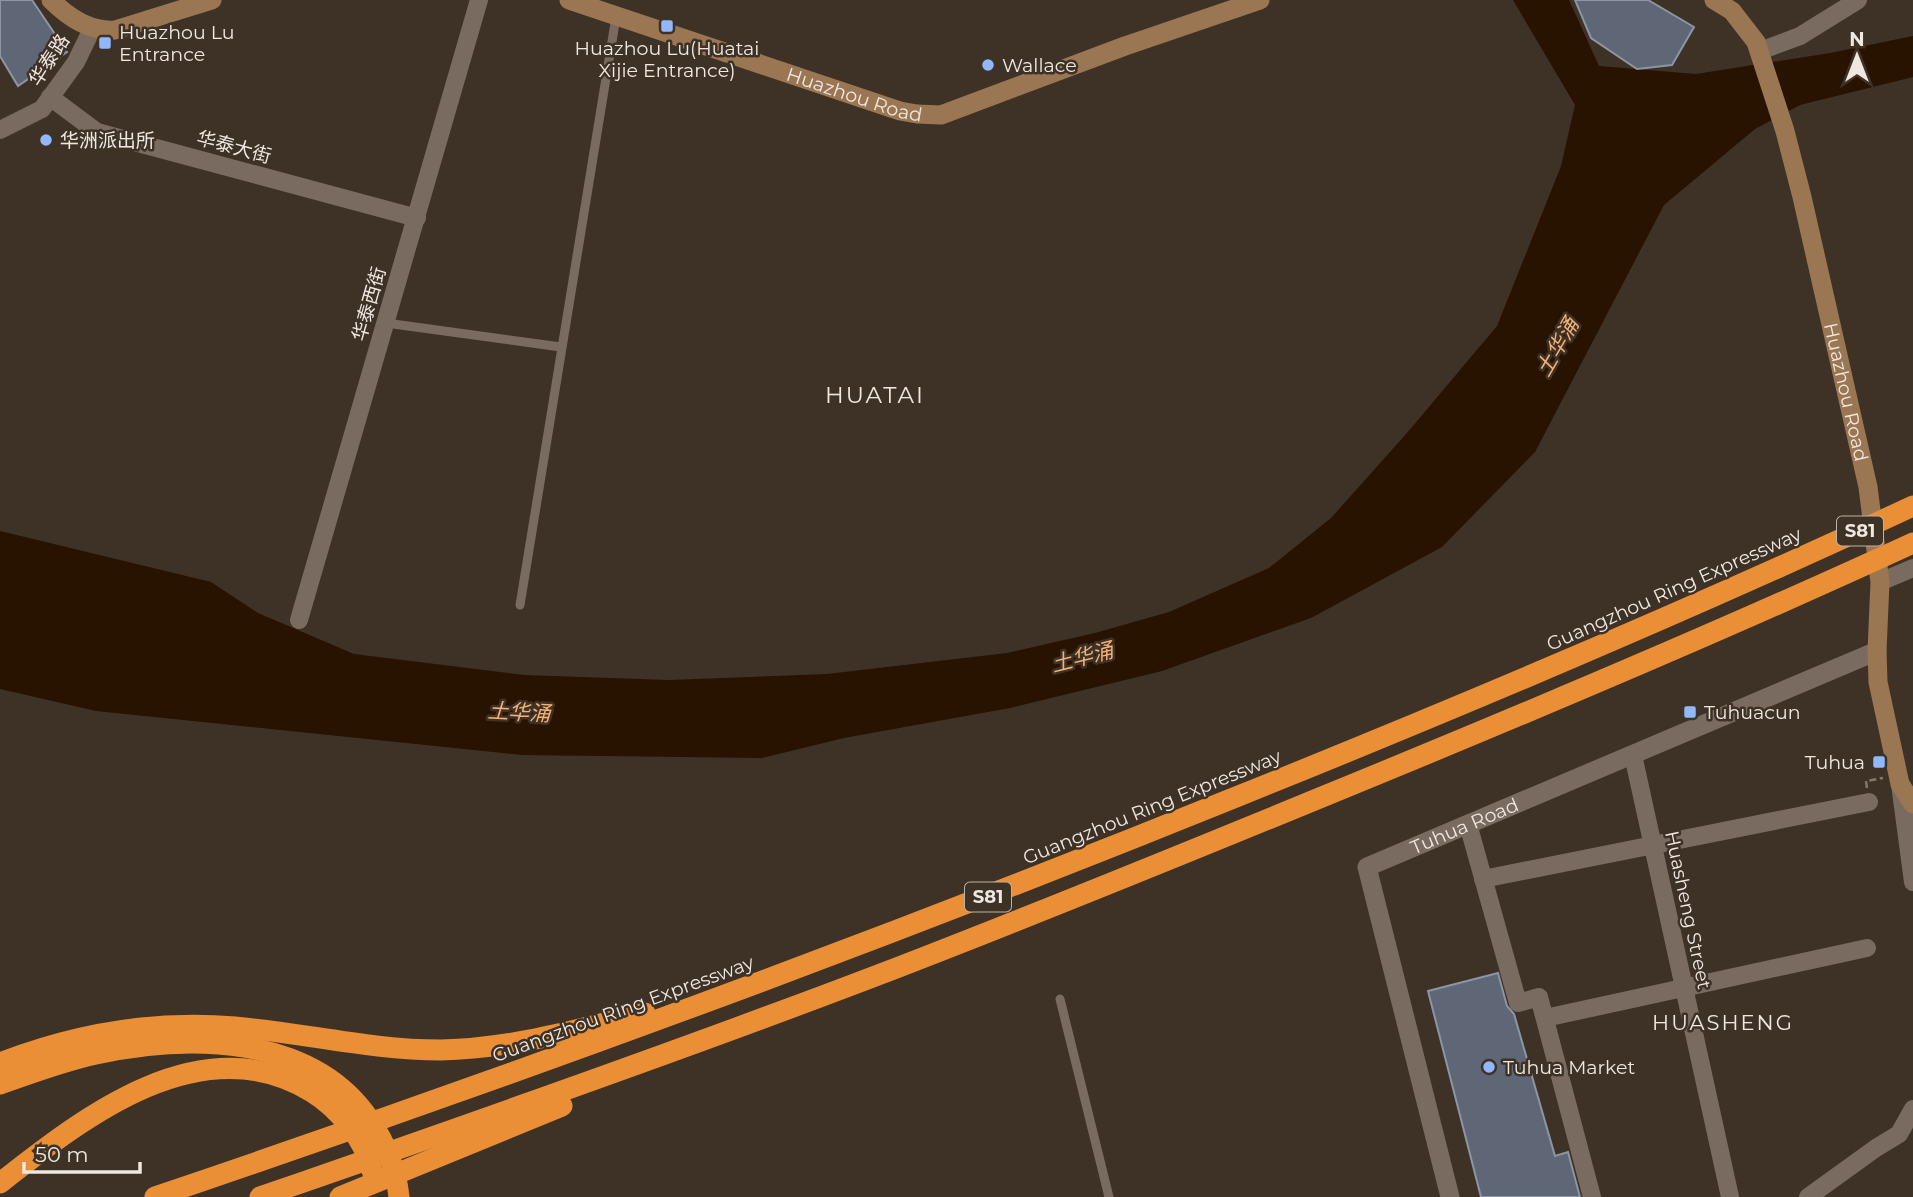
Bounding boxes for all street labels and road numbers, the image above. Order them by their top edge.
street label: 华泰路 [24,30,74,90]
street label: Huazhou Road [784,62,924,126]
street label: 华泰大街 [194,126,274,168]
street label: 华泰西街 [347,264,391,344]
street label: Huazhou Road [1819,320,1873,463]
road number: S81 [1837,516,1883,546]
street label: Guangzhou Ring Expressway [1543,522,1806,656]
street label: Guangzhou Ring Expressway [1019,744,1285,869]
street label: Tuhua Road [1407,793,1522,859]
street label: Huasheng Street [1660,829,1716,992]
road number: S81 [965,882,1011,912]
street label: Guangzhou Ring Expressway [489,951,758,1067]

